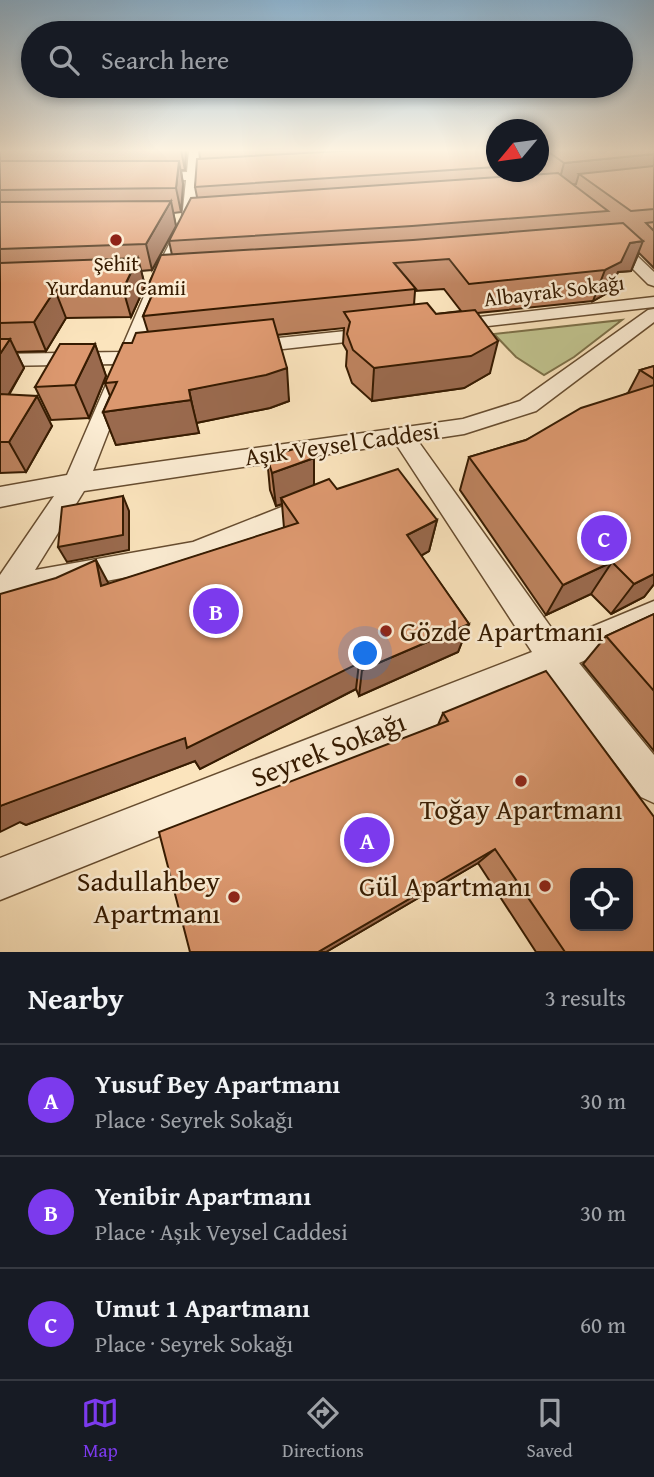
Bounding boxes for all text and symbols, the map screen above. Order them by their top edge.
search box [21,21,633,98]
text: Search here [101,40,229,79]
icon: search [45,41,83,79]
north arrow [486,119,549,182]
marker: Şehit Yurdanur Camii [108,232,124,248]
place label: Şehit Yurdanur Camii [46,248,186,303]
street label: Albayrak Sokağı [482,266,626,315]
street label: Aşık Veysel Caddesi [242,412,442,474]
pin: C [581,512,627,564]
pin: B [193,585,239,637]
place label: Gözde Apartmanı [400,610,604,651]
marker: Gözde Apartmanı [378,623,394,639]
your location [348,636,382,670]
street label: Seyrek Sokağı [245,700,411,797]
marker: Toğay Apartmanı [513,773,529,789]
place label: Toğay Apartmanı [420,788,622,829]
pin: A [344,814,390,866]
place label: Sadullahbey Apartmanı [77,860,220,933]
place label: Gül Apartmanı [359,865,531,906]
map controls [570,868,633,931]
button: locate [570,868,633,931]
marker: Gül Apartmanı [537,878,553,894]
marker: Sadullahbey Apartmanı [226,889,242,905]
text: Nearby [28,976,124,1020]
text: 3 results [545,981,626,1014]
text: Yusuf Bey Apartmanı [95,1064,340,1103]
text: A [44,1084,58,1117]
text: 30 m [580,1084,626,1117]
text: Place · Seyrek Sokağı [95,1103,293,1136]
text: Yenibir Apartmanı [95,1176,311,1215]
text: B [44,1196,58,1229]
text: 30 m [580,1196,626,1229]
text: Place · Aşık Veysel Caddesi [95,1215,348,1248]
text: Umut 1 Apartmanı [95,1288,310,1327]
text: C [44,1308,58,1341]
text: 60 m [580,1308,626,1341]
text: Place · Seyrek Sokağı [95,1327,293,1360]
tab: Map [81,1394,119,1464]
tab: Directions [282,1394,364,1464]
tab: Saved [527,1394,573,1464]

